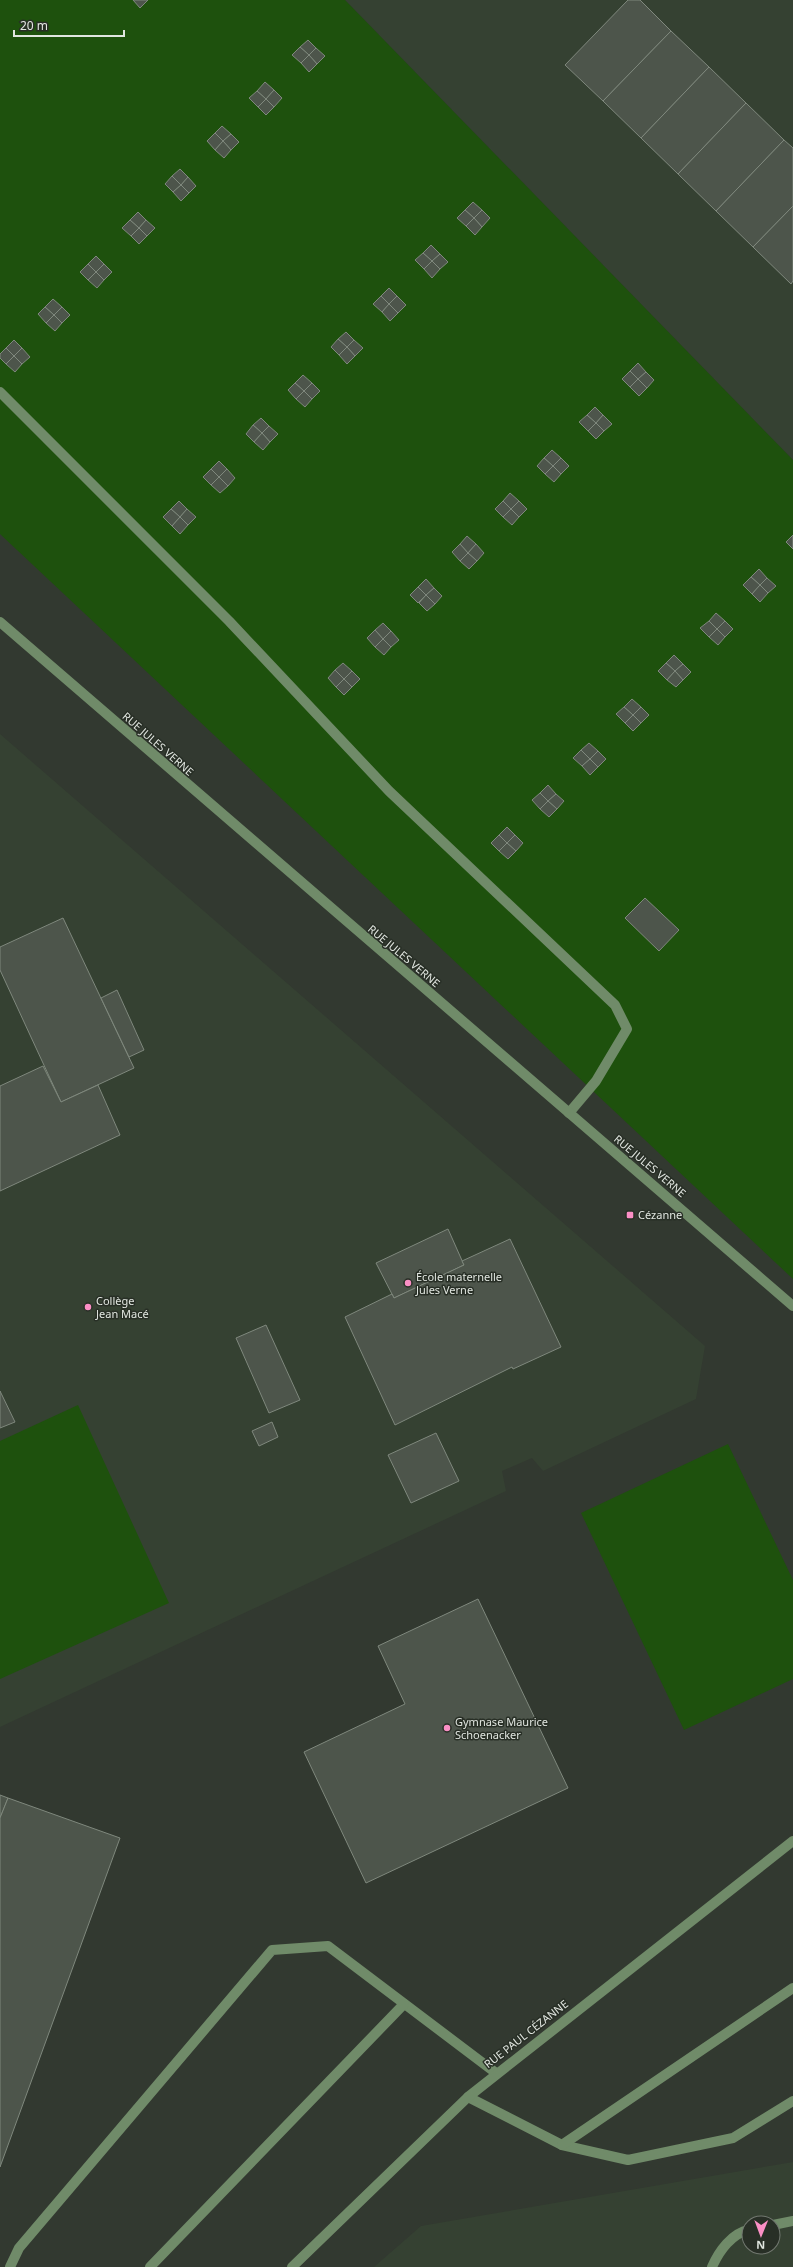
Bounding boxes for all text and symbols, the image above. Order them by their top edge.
scale bar [14,12,124,38]
text: 20 m [20,17,48,34]
street label: RUE JULES VERNE [120,709,197,779]
street label: RUE JULES VERNE [365,921,444,990]
street label: RUE JULES VERNE [611,1131,690,1200]
place label: Cézanne [638,1207,682,1222]
marker: Cézanne [625,1210,635,1220]
place label: École maternelle Jules Verne [415,1269,502,1297]
marker: École maternelle Jules Verne [403,1278,413,1288]
place label: Collège Jean Macé [95,1293,149,1321]
marker: Collège Jean Macé [83,1302,93,1312]
place label: Gymnase Maurice Schoenacker [455,1714,548,1742]
marker: Gymnase Maurice Schoenacker [442,1723,452,1733]
street label: RUE PAUL CÉZANNE [481,1996,571,2071]
north arrow [741,2215,781,2255]
text: N [756,2238,765,2253]

